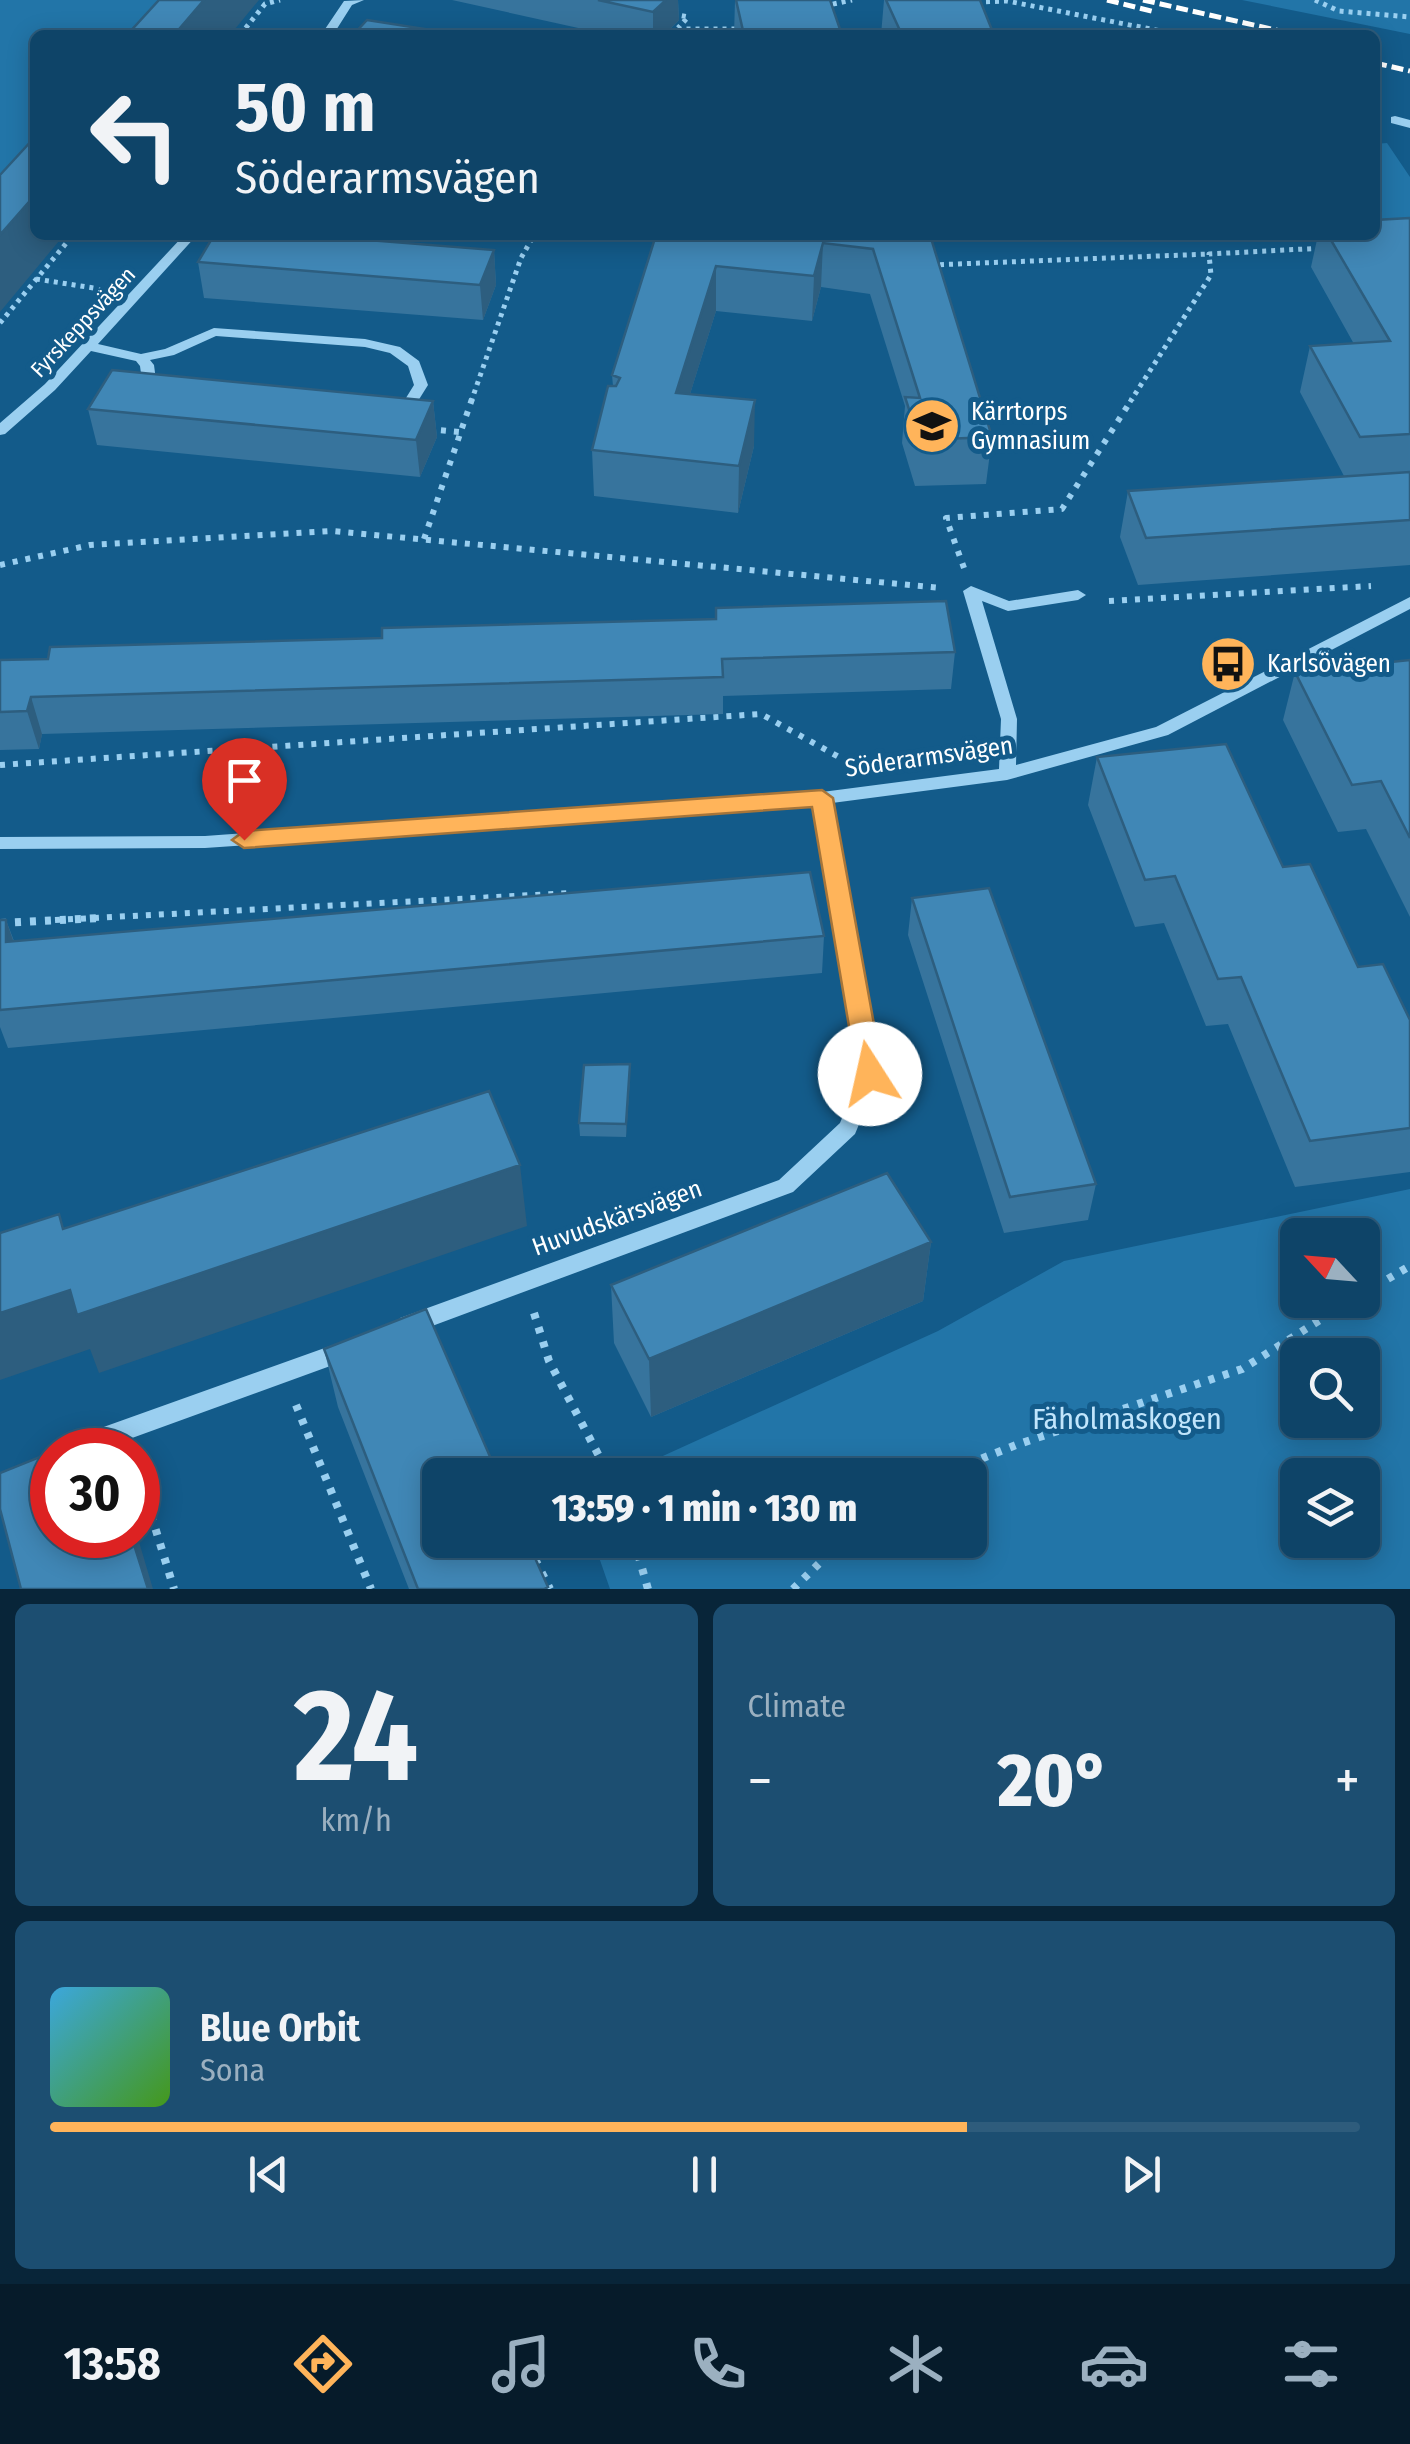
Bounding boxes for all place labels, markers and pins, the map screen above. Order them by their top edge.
school or university icon: Kärrtorps Gymnasium [902,396,962,456]
place label: Kärrtorps Gymnasium [971,397,1090,456]
bus stop icon: Karlsövägen [1198,634,1258,694]
place label: Karlsövägen [1267,649,1391,679]
pin [202,738,287,841]

